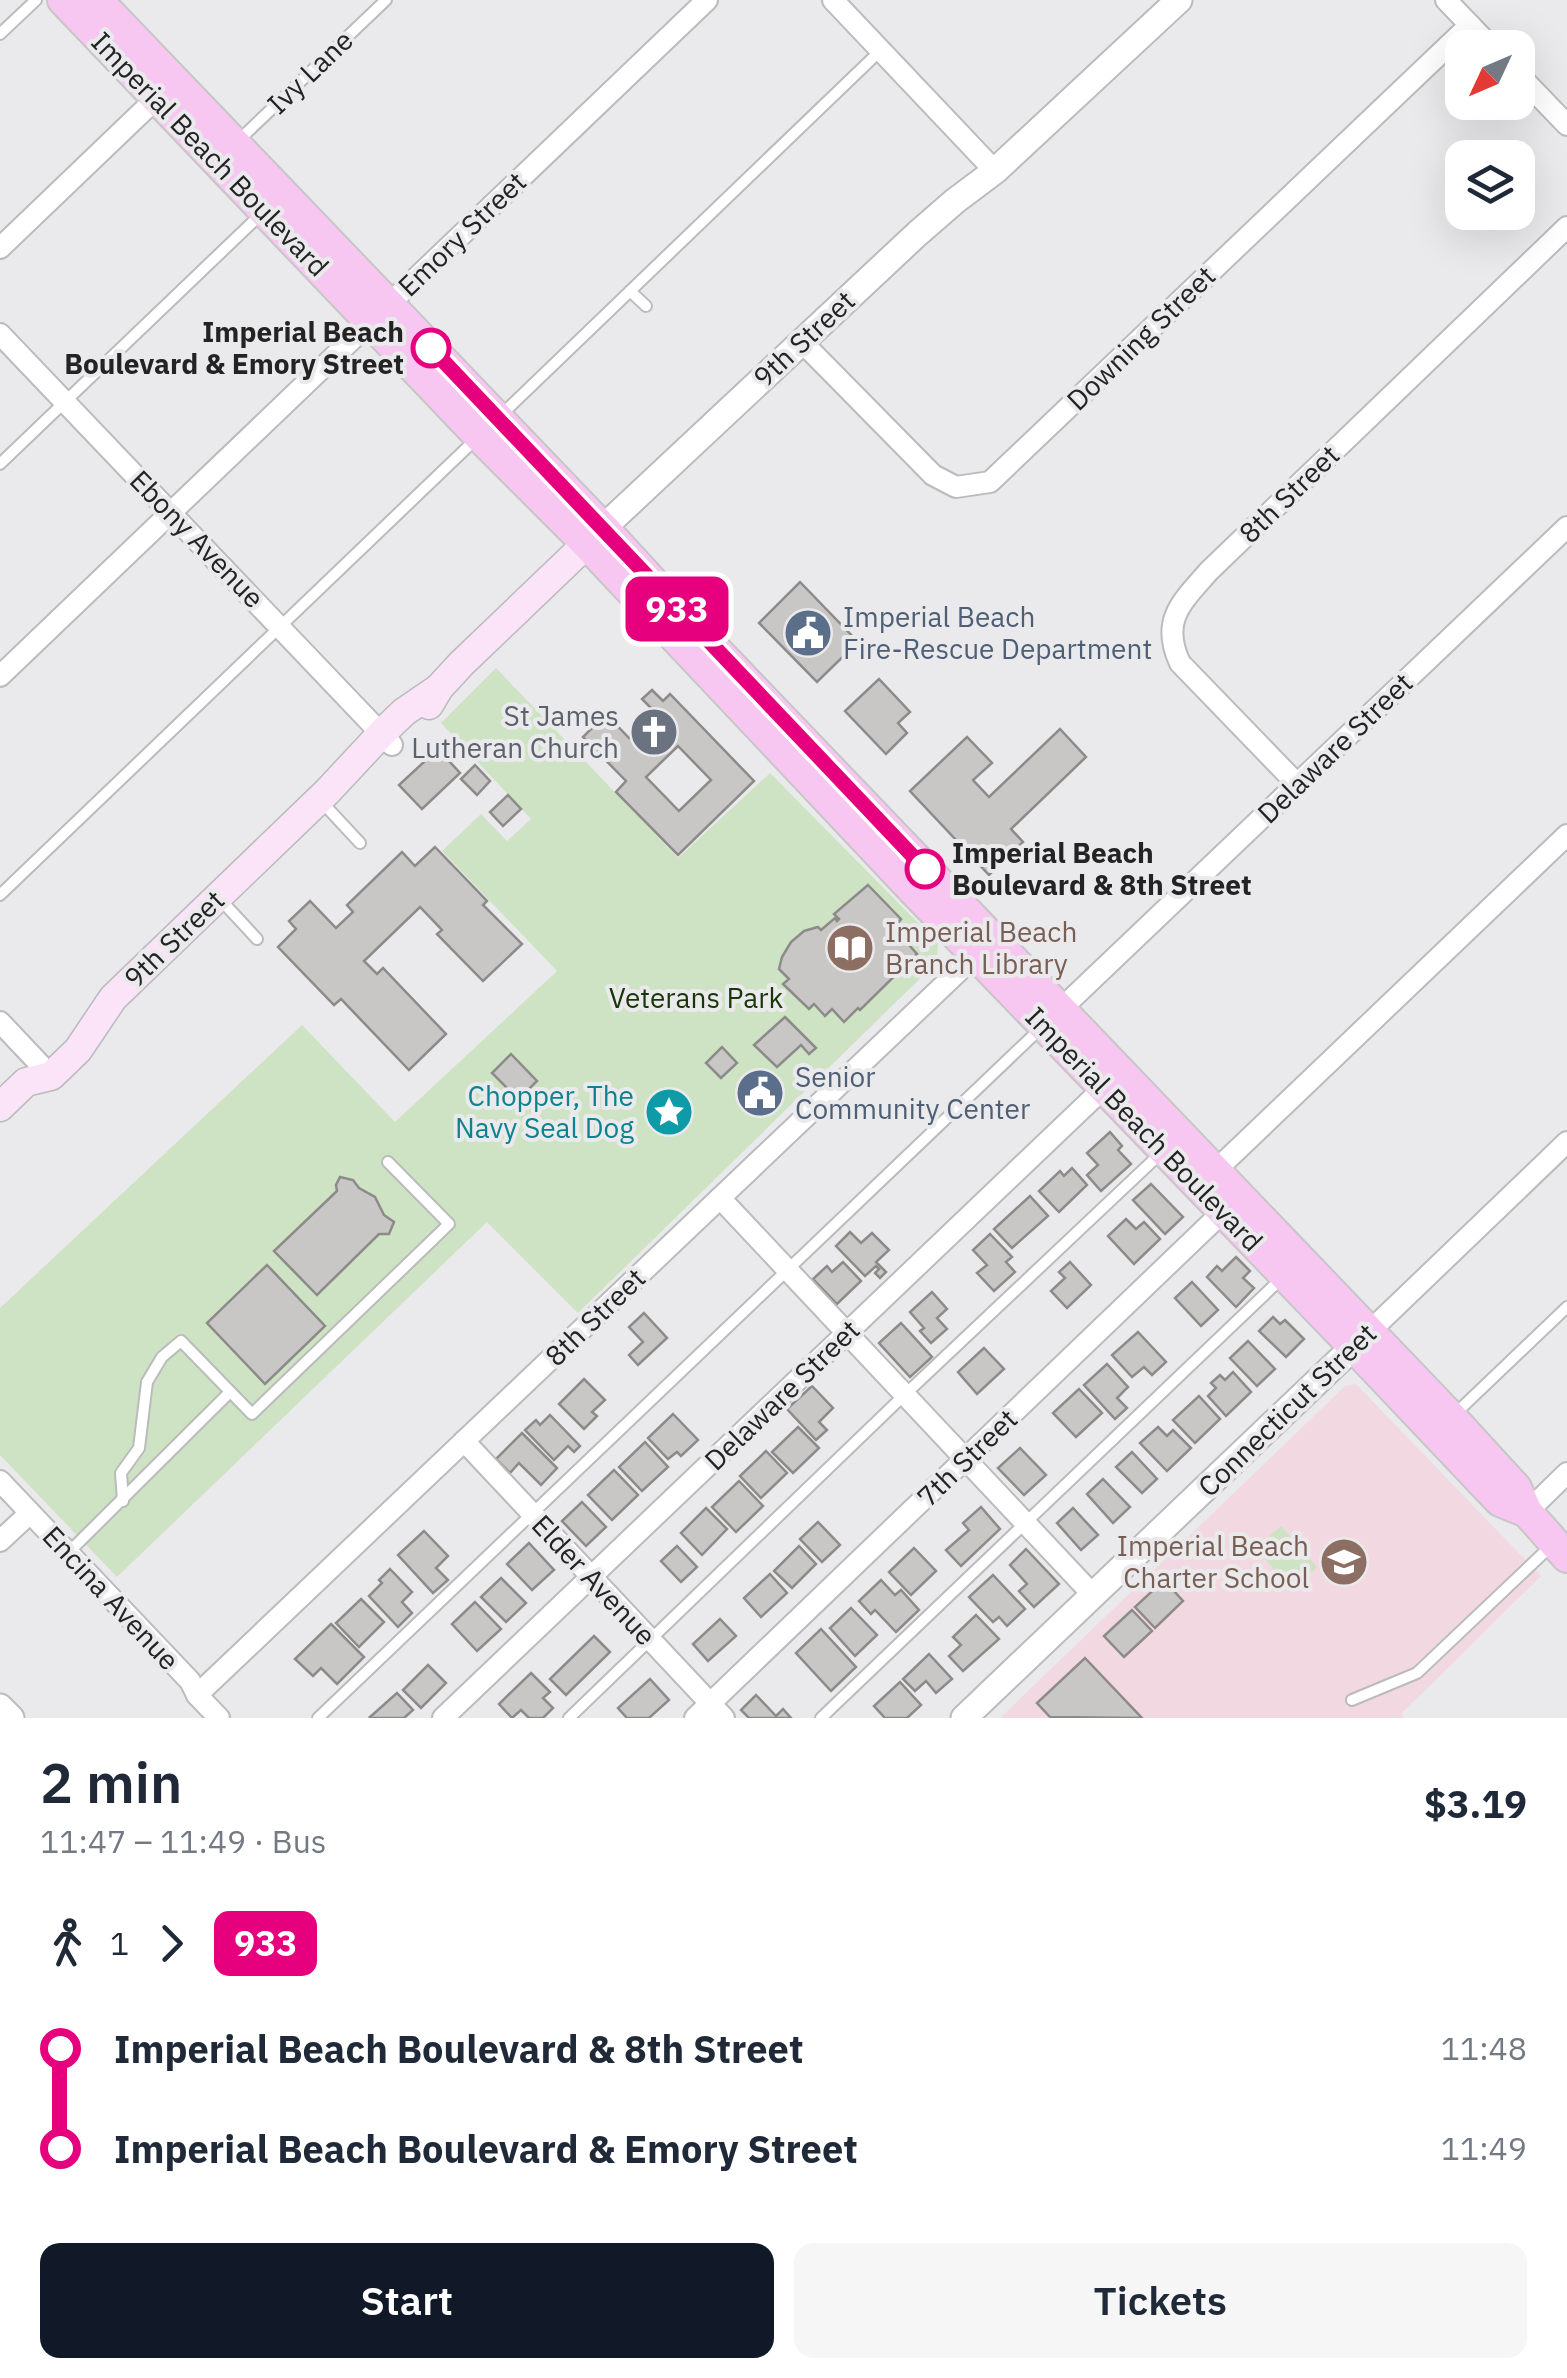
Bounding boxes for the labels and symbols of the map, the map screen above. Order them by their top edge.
street label: Ivy Lane [259,22,361,122]
street label: Imperial Beach Boulevard [84,23,337,284]
north arrow [1445,30,1535,120]
street label: Emory Street [390,163,534,304]
street label: Downing Street [1058,257,1223,418]
street label: 9th Street [745,282,862,395]
place label: Imperial Beach Boulevard & Emory Street [64,313,404,382]
marker: Imperial Beach Boulevard & Emory Street [412,329,450,367]
street label: 8th Street [1230,437,1347,551]
street label: Ebony Avenue [122,462,272,616]
line badge: 933 [620,576,734,642]
place label: Imperial Beach Fire-Rescue Department [843,598,1152,667]
public building icon: Imperial Beach Fire-Rescue Department [782,607,834,659]
street label: Delaware Street [1249,664,1420,831]
place label: St James Lutheran Church [411,697,619,766]
church icon: St James Lutheran Church [628,706,680,758]
place label: Imperial Beach Boulevard & 8th Street [952,834,1252,903]
marker: Imperial Beach Boulevard & 8th Street [906,850,944,888]
street label: 9th Street [115,882,232,996]
place label: Imperial Beach Branch Library [885,913,1077,982]
library icon: Imperial Beach Branch Library [824,922,876,974]
park label: Veterans Park [609,979,784,1016]
street label: Imperial Beach Boulevard [1018,998,1271,1259]
place label: Senior Community Center [795,1058,1030,1127]
public building icon: Senior Community Center [734,1067,786,1119]
place label: Chopper, The Navy Seal Dog [455,1077,634,1146]
place icon: Chopper, The Navy Seal Dog [643,1086,695,1138]
street label: 8th Street [536,1260,653,1374]
street label: Delaware Street [696,1311,867,1478]
street label: Connecticut Street [1189,1315,1384,1504]
street label: 7th Street [908,1401,1025,1515]
street label: Elder Avenue [524,1506,664,1653]
street label: Encina Avenue [35,1518,188,1678]
place label: Imperial Beach Charter School [1117,1527,1309,1596]
school or university icon: Imperial Beach Charter School [1318,1536,1370,1588]

